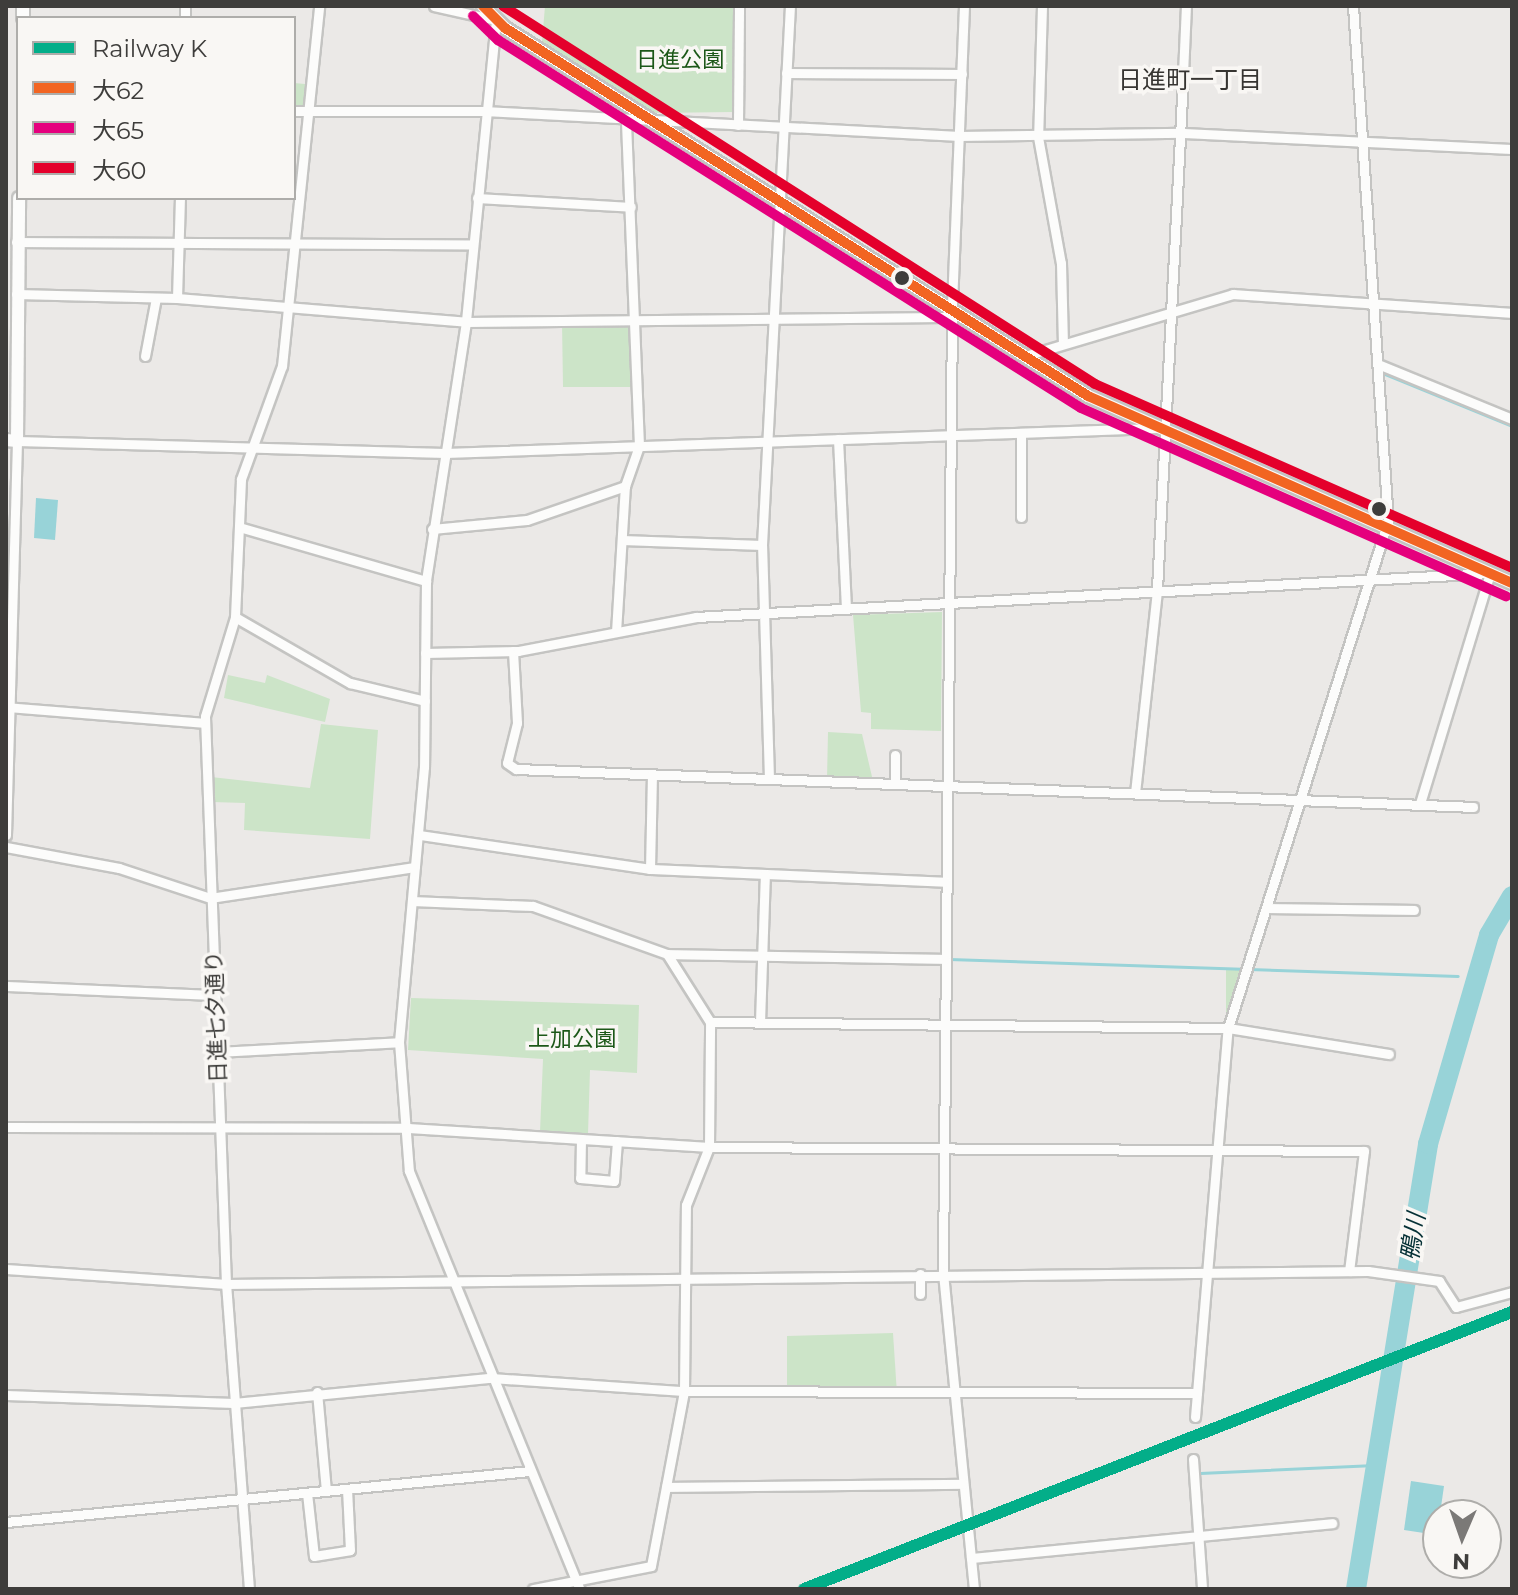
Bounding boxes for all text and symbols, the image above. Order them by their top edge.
legend [16,16,296,200]
text: Railway K [92,34,207,63]
park label: 日進公園 [636,47,724,73]
district label: 日進町一丁目 [1118,66,1262,94]
text: 大62 [92,76,144,105]
text: 大65 [92,116,144,145]
text: 大60 [92,156,147,185]
unlabelled marker [894,270,910,286]
unlabelled marker [1371,501,1387,517]
street label: 日進七夕通り [201,951,231,1083]
park label: 上加公園 [528,1026,616,1052]
water label: 鴨川 [1395,1211,1431,1263]
north arrow [1422,1499,1502,1579]
text: N [1452,1548,1471,1575]

